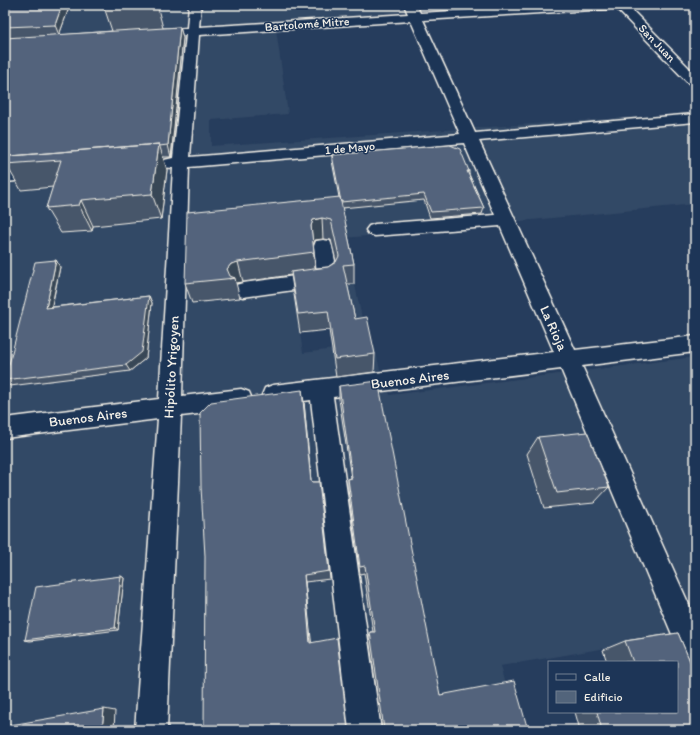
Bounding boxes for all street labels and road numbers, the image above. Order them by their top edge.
street label: Bartolomé Mitre [264,14,350,34]
street label: San Juan [636,21,679,65]
street label: 1 de Mayo [324,139,376,157]
street label: La Rioja [536,303,571,354]
street label: Hipólito Yrigoyen [160,315,183,419]
street label: Buenos Aires [370,366,450,393]
street label: Buenos Aires [48,404,128,431]

